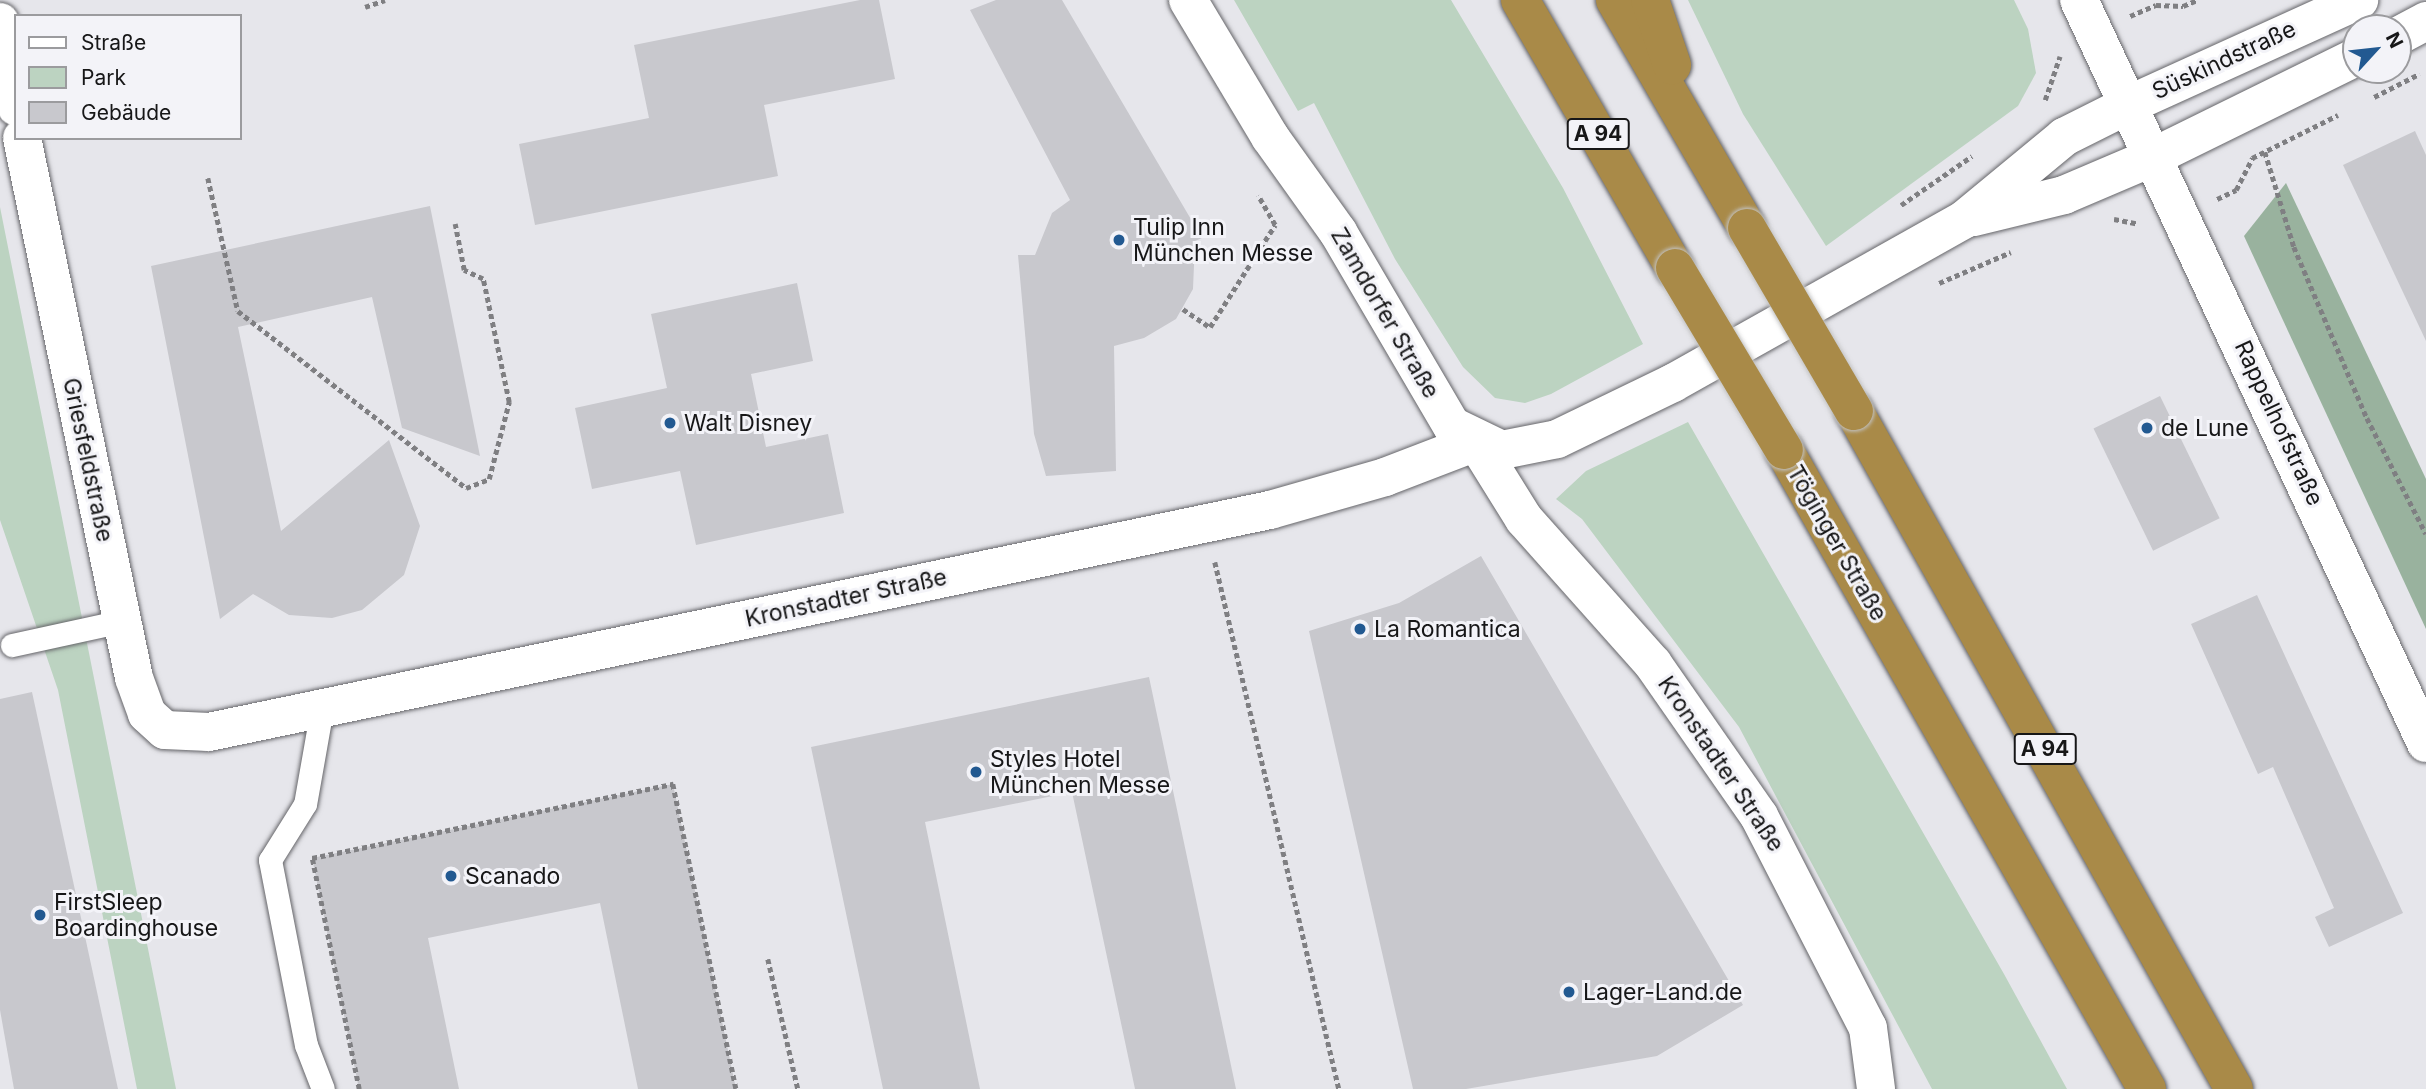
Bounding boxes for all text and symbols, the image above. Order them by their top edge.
legend [14,14,242,140]
north arrow [2342,14,2412,84]
street label: Süskindstraße [2148,15,2300,105]
text: N [2381,28,2408,52]
text: Straße [81,30,146,55]
text: Park [81,65,126,90]
text: Gebäude [81,100,171,125]
road number: A 94 [1566,116,1630,152]
place label: Tulip Inn München Messe [1133,213,1313,267]
street label: Zamdorfer Straße [1325,223,1445,403]
marker: Tulip Inn München Messe [1111,232,1127,248]
street label: Rappelhofstraße [2229,336,2329,510]
street label: Griesfeldstraße [57,375,119,545]
place label: Walt Disney [684,409,812,437]
place label: de Lune [2161,414,2249,442]
marker: Walt Disney [662,415,678,431]
marker: de Lune [2139,420,2155,436]
street label: Töginger Straße [1781,460,1893,626]
street label: Kronstadter Straße [743,563,949,633]
place label: La Romantica [1374,615,1521,643]
marker: La Romantica [1352,621,1368,637]
street label: Kronstadter Straße [1652,671,1790,857]
road number: A 94 [2014,732,2076,766]
place label: Styles Hotel München Messe [990,745,1170,799]
marker: Styles Hotel München Messe [968,764,984,780]
place label: Scanado [465,862,560,890]
marker: Scanado [443,868,459,884]
place label: FirstSleep Boardinghouse [54,888,218,942]
marker: FirstSleep Boardinghouse [32,907,48,923]
place label: Lager-Land.de [1583,978,1742,1006]
marker: Lager-Land.de [1561,984,1577,1000]

